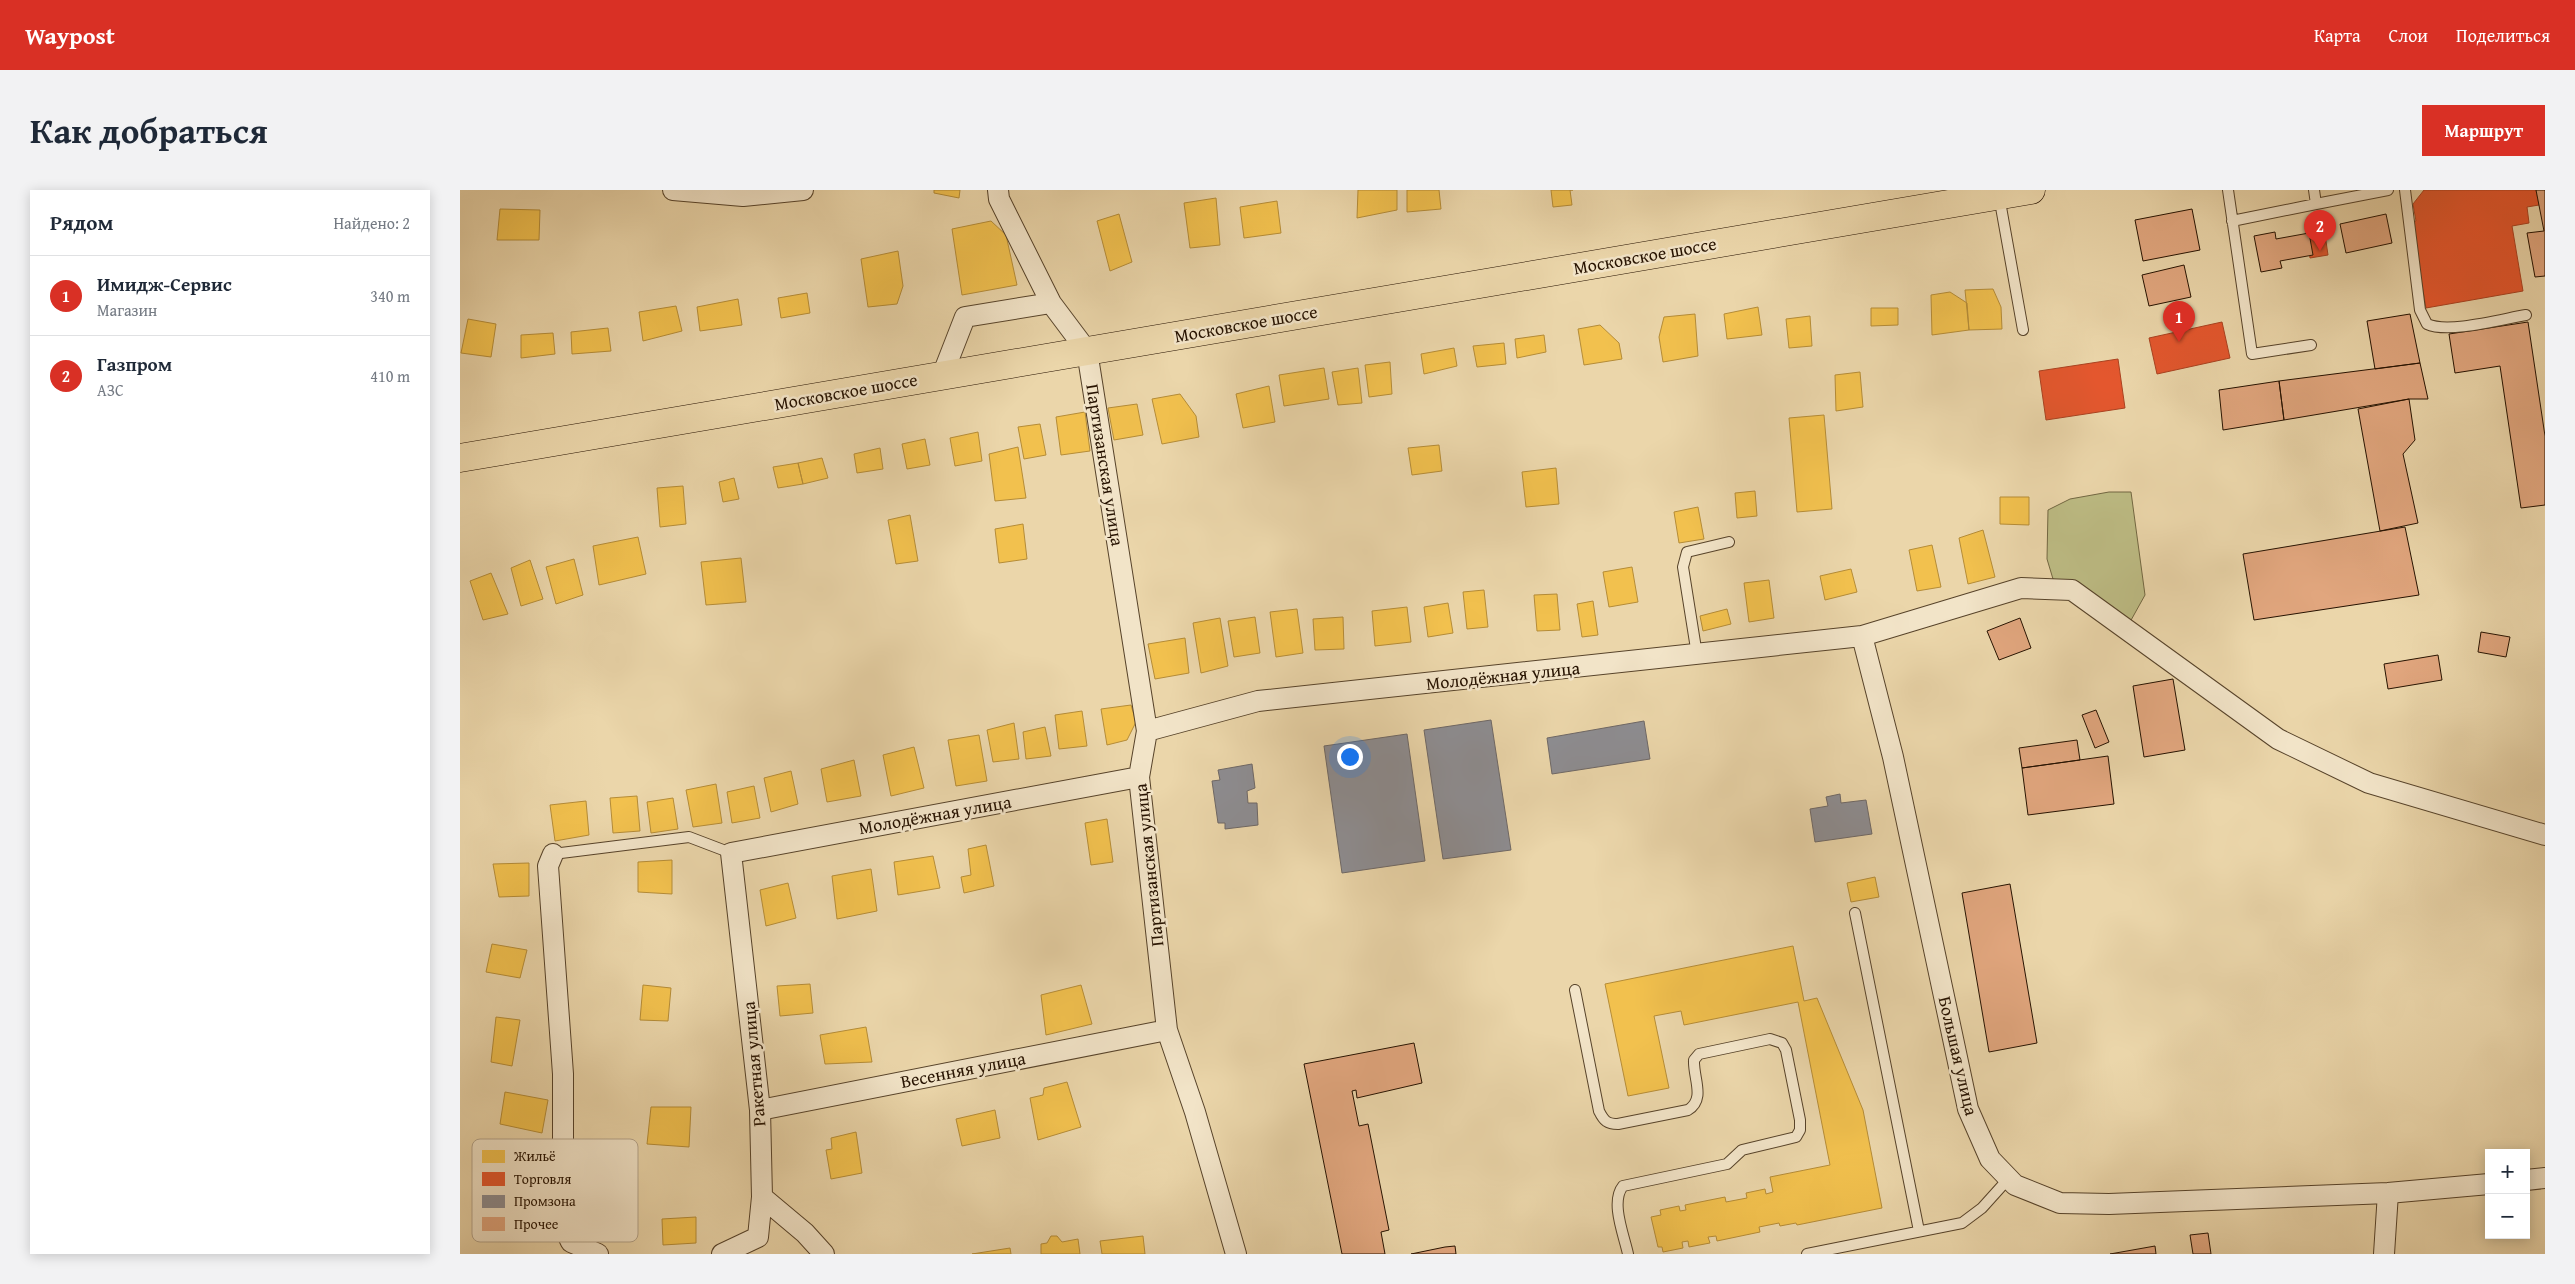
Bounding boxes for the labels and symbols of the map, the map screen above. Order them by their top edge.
pin: 2 [2304,210,2336,251]
street label: Московское шоссе [1571,230,1719,281]
street label: Московское шоссе [1172,298,1320,349]
pin: 1 [2163,301,2195,342]
street label: Московское шоссе [772,366,920,417]
street label: Партизанская улица [1079,382,1132,548]
street label: Молодёжная улица [1425,654,1582,697]
your location [1337,744,1363,770]
street label: Партизанская улица [1126,782,1170,948]
street label: Молодёжная улица [856,788,1014,841]
street label: Большая улица [1932,994,1985,1119]
street label: Ракетная улица [735,1000,772,1128]
street label: Весенняя улица [898,1044,1028,1095]
legend [472,1139,638,1242]
text: Жильё [513,1146,556,1166]
text: Торговля [514,1169,571,1189]
text: Промзона [514,1191,576,1211]
text: Прочее [514,1214,559,1234]

